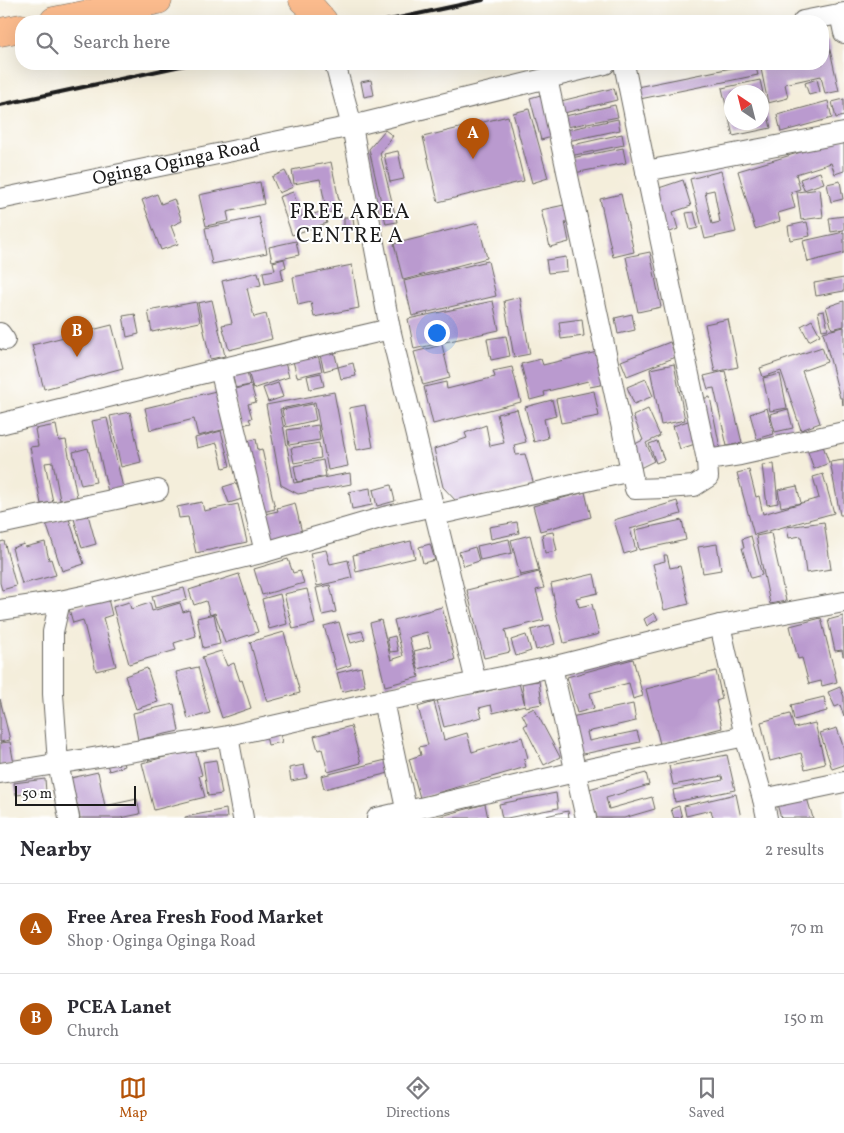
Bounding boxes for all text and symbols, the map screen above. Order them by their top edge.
search box [15,15,829,70]
icon: search [33,29,61,57]
text: Search here [73,30,170,56]
north arrow [724,85,769,130]
pin: A [457,118,489,159]
street label: Oginga Oginga Road [90,132,262,192]
district label: FREE AREA CENTRE A [290,198,410,251]
pin: B [61,316,93,357]
your location [424,320,450,346]
scale bar [15,783,136,806]
text: 50 m [22,785,52,804]
text: Nearby [20,836,91,865]
text: 2 results [765,840,824,862]
text: Free Area Fresh Food Market [67,905,323,931]
text: A [30,918,42,940]
text: 70 m [790,918,824,940]
text: Shop · Oginga Oginga Road [67,931,256,953]
text: PCEA Lanet [67,995,171,1021]
text: B [31,1008,41,1030]
text: 150 m [783,1008,824,1030]
text: Church [67,1021,119,1043]
tab: Map [119,1074,147,1123]
tab: Directions [386,1074,450,1123]
tab: Saved [689,1074,725,1123]

